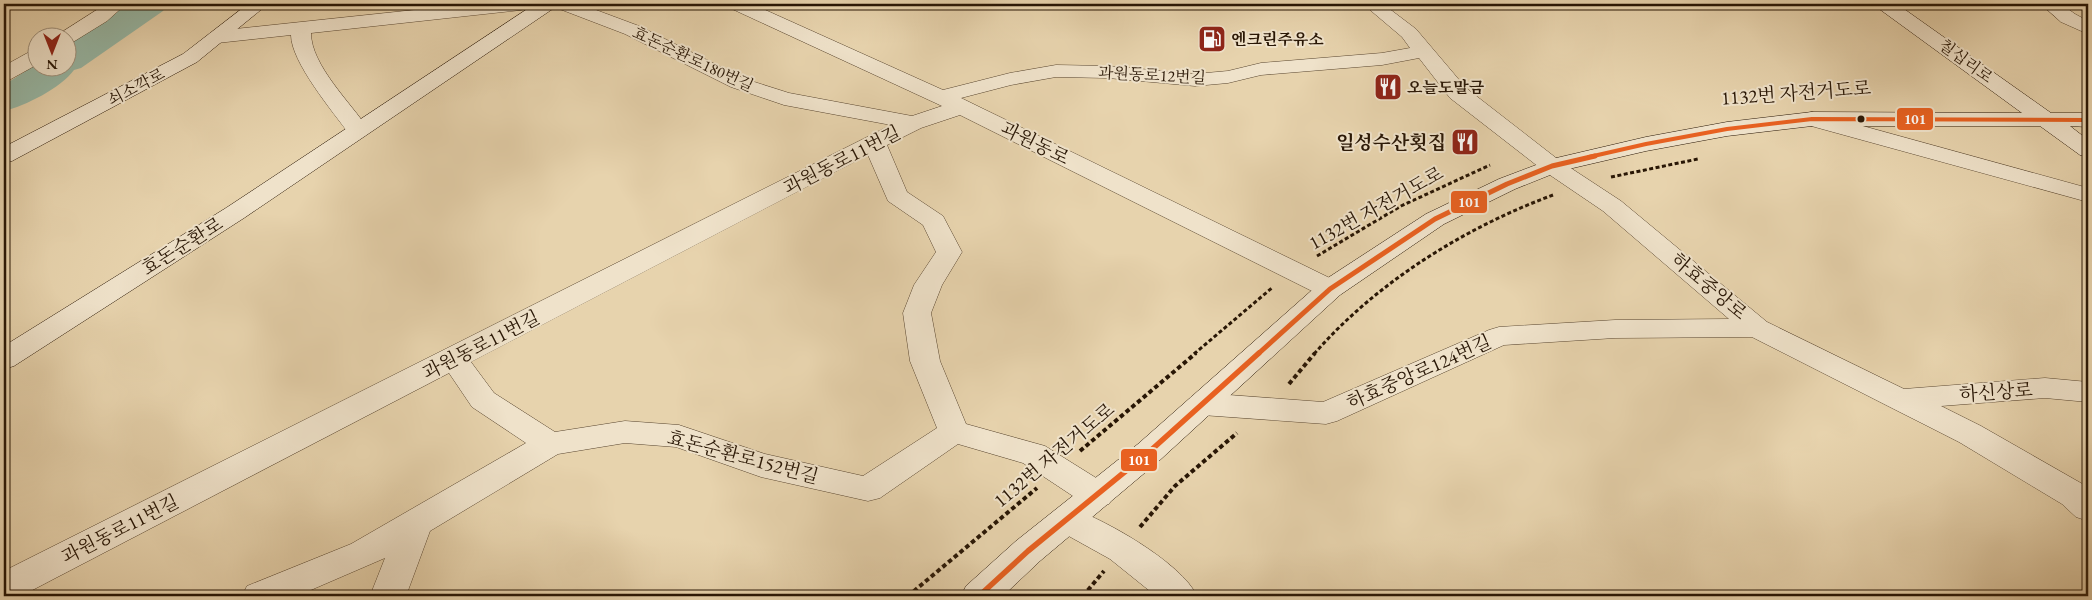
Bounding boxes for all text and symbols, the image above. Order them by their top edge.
street label: 효돈순환로180번길 [629,22,757,96]
fuel station icon: 엔크린주유소 [1197,24,1227,54]
north arrow [28,28,78,78]
place label: 엔크린주유소 [1231,29,1324,50]
street label: 칠십리로 [1935,34,1998,88]
text: N [46,56,58,74]
street label: 과원동로12번길 [1097,62,1207,88]
street label: 쇠소깍로 [104,63,169,111]
restaurant icon: 오늘도말금 [1373,72,1403,102]
street label: 1132번 자전거도로 [1720,75,1872,111]
place label: 오늘도말금 [1407,77,1485,98]
line badge: 101 [1896,107,1934,131]
text: 101 [1904,110,1926,128]
unlabelled marker [1856,114,1866,124]
street label: 과원동로 [997,116,1073,170]
street label: 과원동로11번길 [779,120,905,200]
restaurant icon: 일성수산횟집 [1450,127,1480,157]
place label: 일성수산횟집 [1336,130,1446,155]
street label: 1132번 자전거도로 [1304,161,1448,255]
line badge: 101 [1450,190,1488,214]
text: 101 [1458,193,1480,211]
street label: 효돈순환로 [136,211,228,281]
street label: 하효중앙로 [1666,247,1752,325]
street label: 과원동로11번길 [418,305,544,385]
street label: 하효중앙로124번길 [1343,329,1495,415]
street label: 하신상로 [1959,377,2033,407]
street label: 1132번 자전거도로 [988,397,1120,513]
street label: 효돈순환로152번길 [664,425,822,489]
line badge: 101 [1120,448,1158,472]
text: 101 [1128,451,1150,469]
street label: 과원동로11번길 [57,489,183,569]

